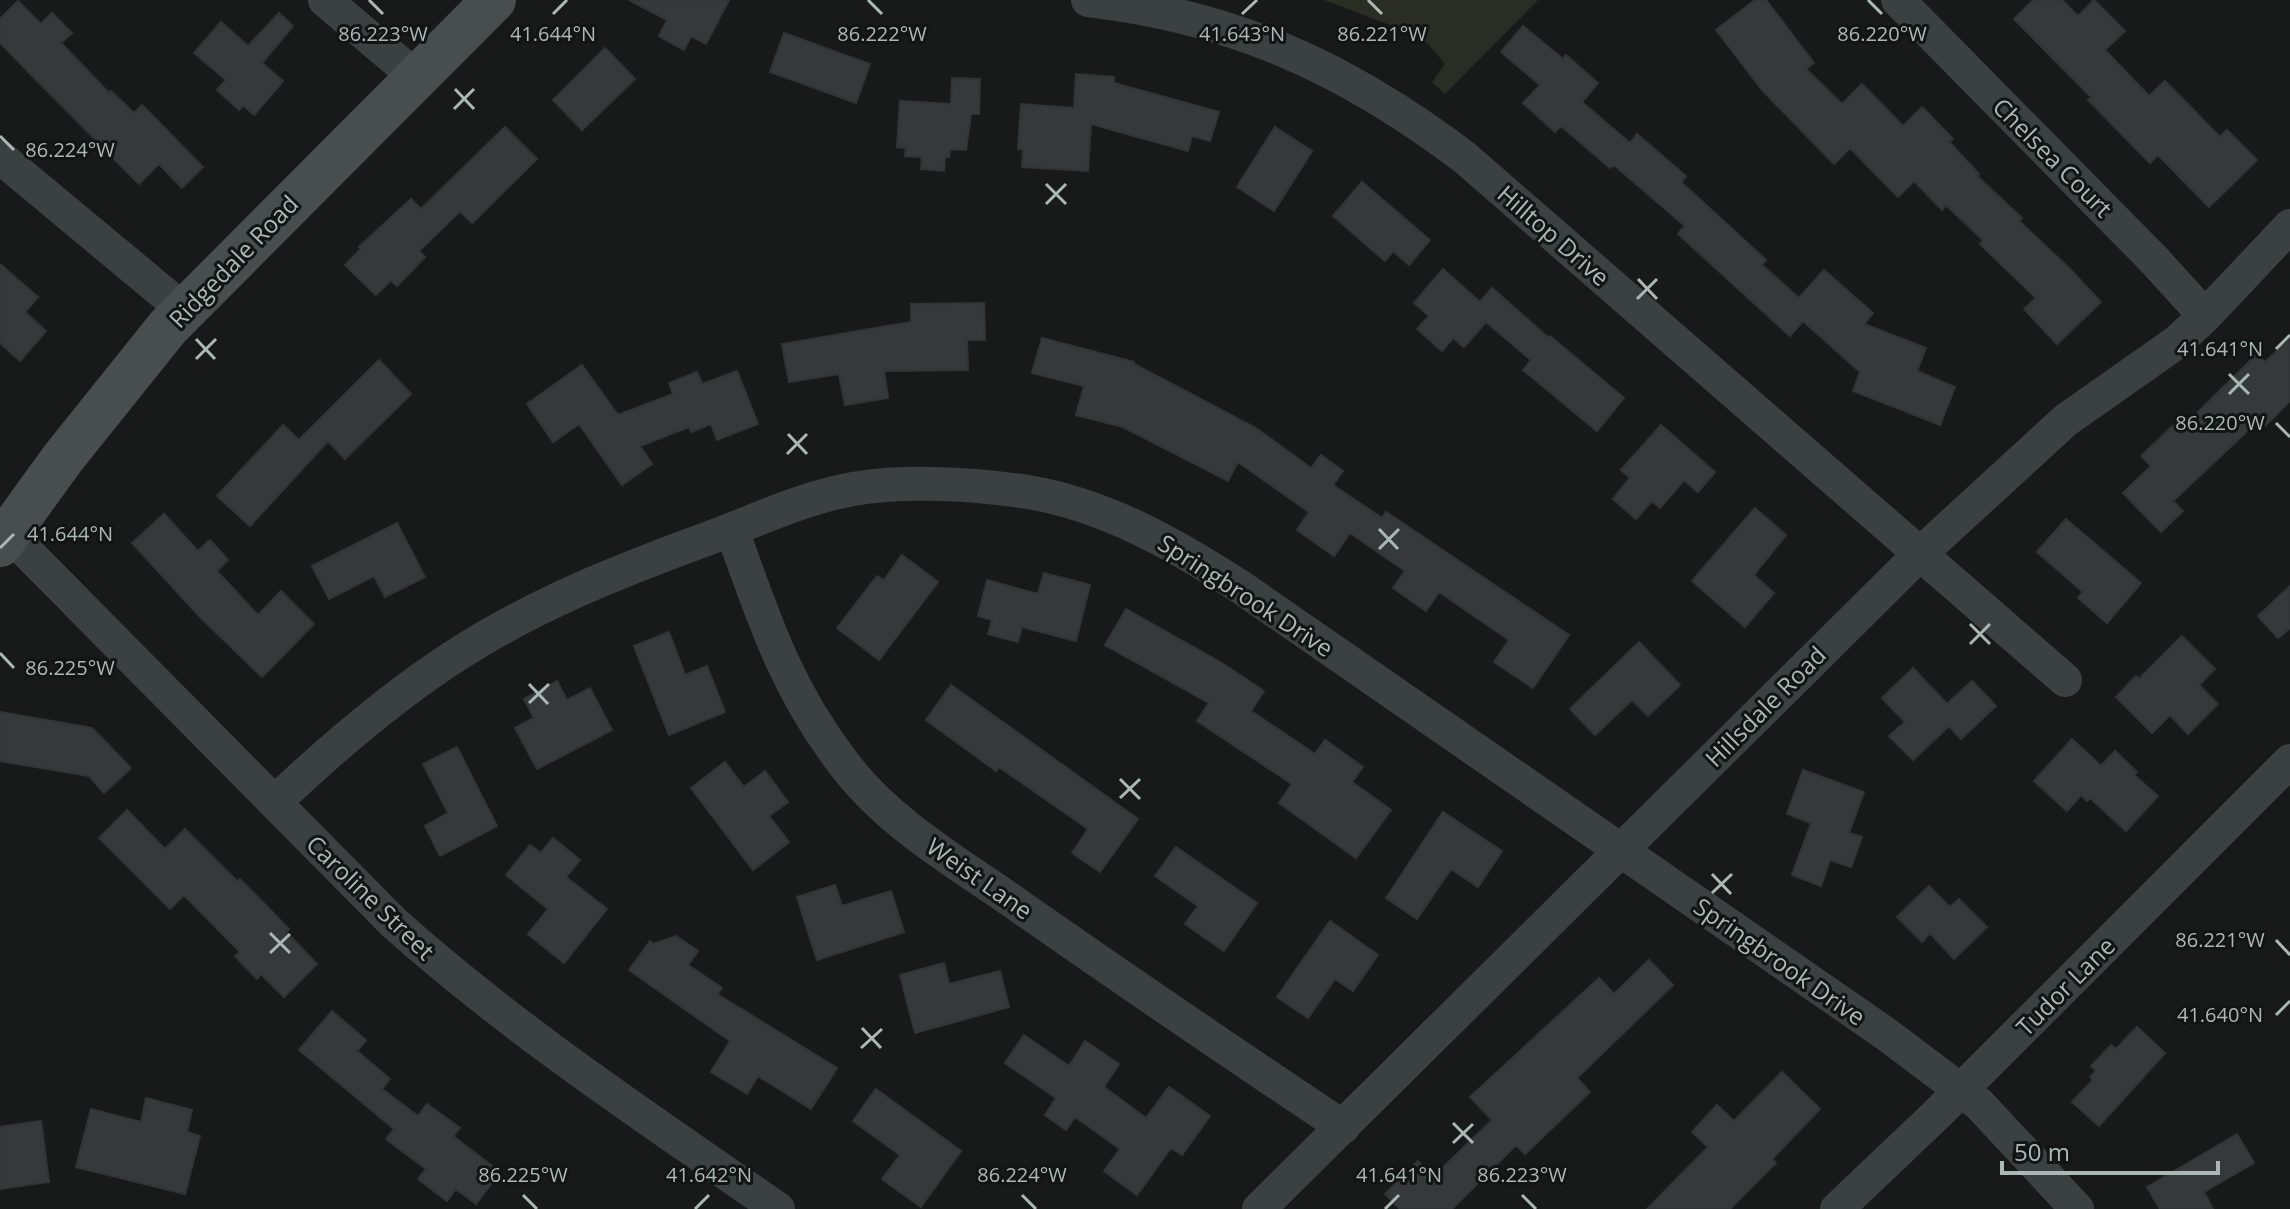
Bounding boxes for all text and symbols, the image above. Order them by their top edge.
text: 86.223°W [338,20,428,47]
text: 41.644°N [510,20,596,47]
text: 86.222°W [837,20,927,47]
text: 41.643°N [1199,20,1285,47]
text: 86.221°W [1337,20,1427,47]
text: 86.220°W [1837,20,1927,47]
street label: Chelsea Court [1986,90,2120,224]
text: 86.224°W [25,136,115,163]
street label: Hilltop Drive [1491,177,1617,293]
street label: Ridgedale Road [161,187,305,335]
text: 41.641°N [2177,335,2263,362]
text: 86.220°W [2175,409,2265,436]
text: 41.644°N [27,520,113,547]
street label: Springbrook Drive [1152,526,1340,664]
street label: Hillsdale Road [1697,638,1833,774]
text: 86.225°W [25,654,115,681]
street label: Caroline Street [300,827,442,967]
street label: Weist Lane [921,830,1039,926]
street label: Springbrook Drive [1688,889,1872,1033]
text: 86.221°W [2175,926,2265,953]
street label: Tudor Lane [2008,929,2122,1043]
text: 41.640°N [2177,1001,2263,1028]
scale bar [2002,1125,2218,1175]
text: 50 m [2014,1135,2070,1168]
text: 86.225°W [478,1161,568,1188]
text: 41.642°N [666,1161,752,1188]
text: 86.224°W [977,1161,1067,1188]
text: 41.641°N [1356,1161,1442,1188]
text: 86.223°W [1477,1161,1567,1188]

